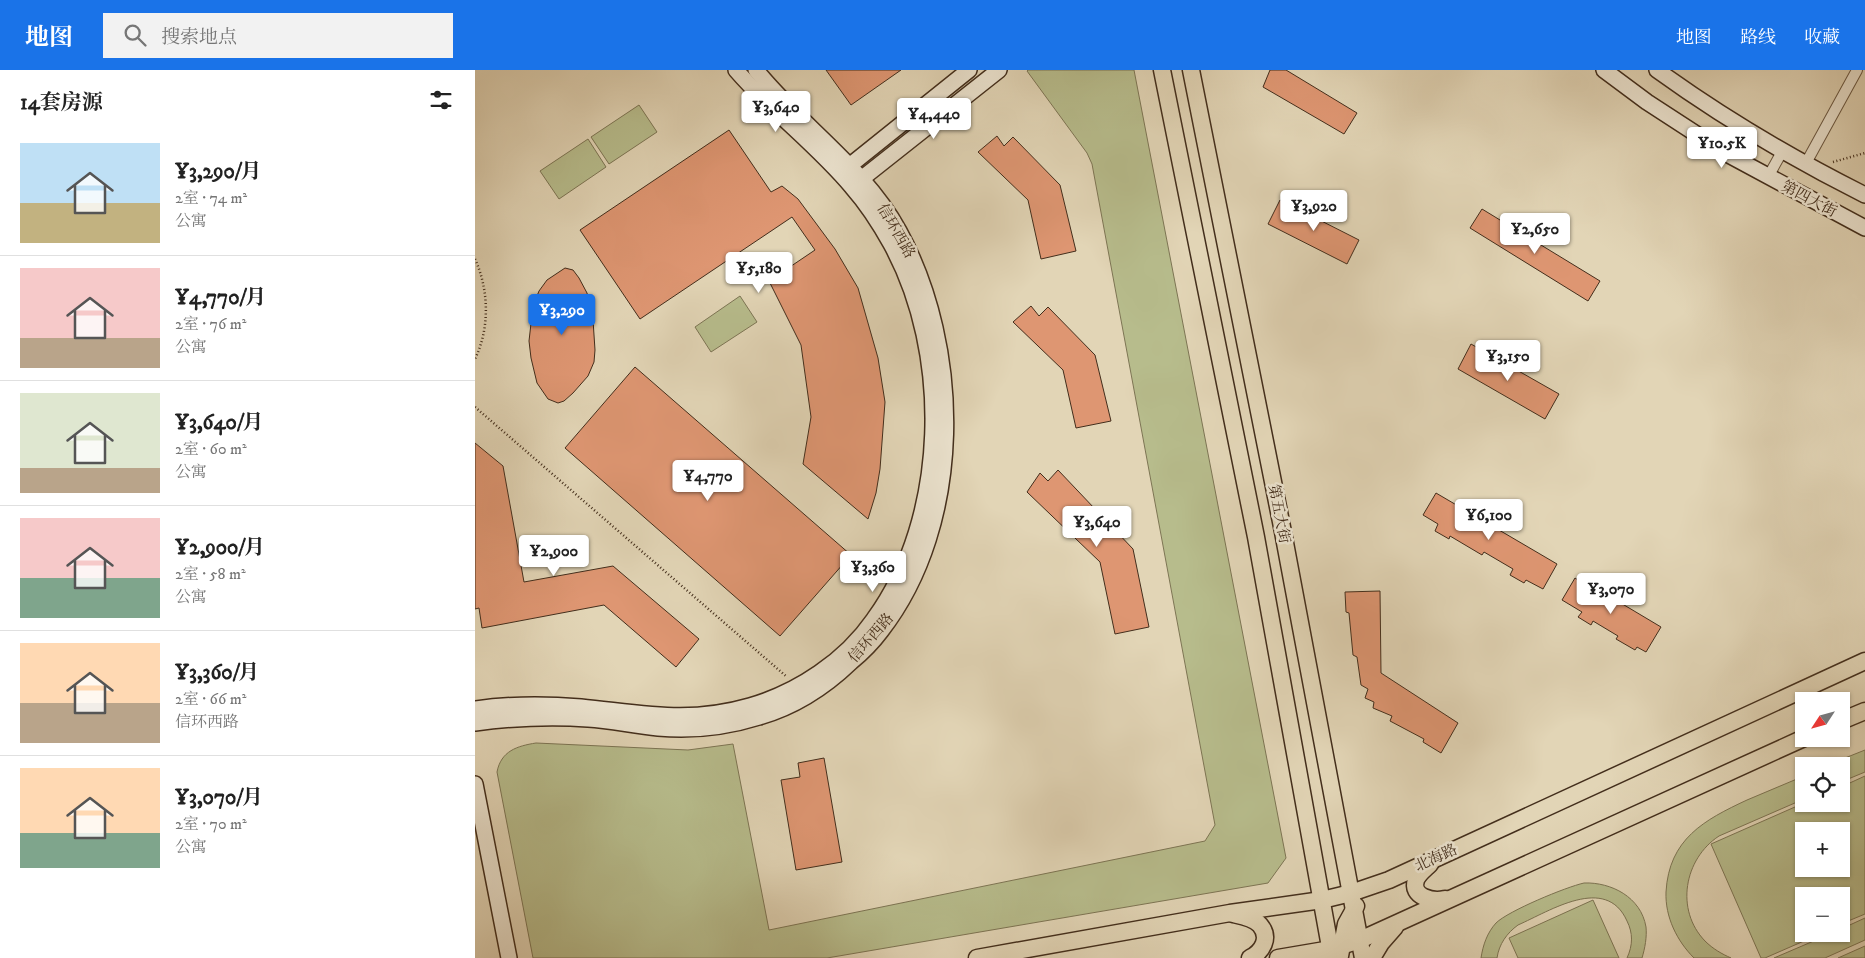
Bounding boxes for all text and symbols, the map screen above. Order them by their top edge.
search box [103,13,453,58]
icon: search [121,21,149,49]
text: 地图 [25,23,73,53]
text: 搜索地点 [161,26,237,49]
text: 地图 [1676,27,1712,49]
text: 路线 [1740,27,1776,49]
text: 收藏 [1804,27,1840,49]
icon: filters [427,86,455,114]
text: 14套房源 [20,90,103,116]
pin: ¥3,640 [735,90,817,133]
text: ¥3,640 [752,97,800,117]
pin: ¥4,440 [893,98,975,140]
text: ¥4,440 [908,104,960,124]
pin: ¥10.5K [1681,126,1763,169]
text: ¥10.5K [1698,133,1746,153]
text: ¥3,290/月 [175,159,261,185]
icon: home [60,163,120,223]
street label: 第四大街 [1778,177,1840,221]
text: 2室 · 74 m² [175,188,247,208]
pin: ¥3,920 [1273,190,1355,232]
text: ¥3,920 [1291,196,1337,216]
street label: 信环西路 [873,200,919,262]
text: 公寓 [175,211,207,231]
pin: ¥2,650 [1494,212,1576,255]
text: ¥2,650 [1511,219,1559,239]
pin: ¥5,180 [718,252,800,294]
text: ¥5,180 [736,258,782,278]
text: ¥4,770/月 [175,285,266,311]
icon: home [60,288,120,348]
pin: ¥3,290 [521,294,603,336]
text: ¥3,290 [539,300,585,320]
text: 2室 · 76 m² [175,314,246,334]
text: 公寓 [175,337,207,357]
pin: ¥3,150 [1467,340,1549,382]
text: ¥3,150 [1486,346,1530,366]
text: ¥3,640/月 [175,410,264,436]
icon: home [60,413,120,473]
text: 2室 · 60 m² [175,439,247,459]
pin: ¥4,770 [667,460,749,502]
text: 公寓 [175,462,207,482]
text: ¥4,770 [683,466,733,486]
street label: 第五大街 [1264,483,1294,545]
pin: ¥6,100 [1448,498,1530,541]
text: ¥6,100 [1466,505,1512,525]
pin: ¥3,640 [1056,506,1138,548]
text: ¥3,640 [1073,512,1121,532]
pin: ¥2,900 [513,534,595,577]
text: ¥2,900/月 [175,535,265,561]
icon: home [60,538,120,598]
text: ¥2,900 [530,541,578,561]
pin: ¥3,360 [832,550,914,593]
text: ¥3,360 [851,557,895,577]
text: 2室 · 58 m² [175,564,246,584]
pin: ¥3,070 [1570,572,1652,615]
text: ¥3,070 [1588,579,1634,599]
text: 公寓 [175,587,207,607]
street label: 信环西路 [844,609,898,667]
text: ¥3,360/月 [175,660,259,686]
icon: home [60,663,120,723]
text: 2室 · 66 m² [175,689,246,709]
north arrow [1795,692,1850,748]
map controls [1795,692,1850,942]
text: 信环西路 [175,712,239,732]
button: locate [1795,757,1850,812]
text: ¥3,070/月 [175,785,263,811]
icon: home [60,788,120,848]
text: 2室 · 70 m² [175,814,247,834]
button: + [1795,822,1850,877]
text: 公寓 [175,837,207,857]
street label: 北海路 [1412,840,1460,876]
button: − [1795,887,1850,942]

